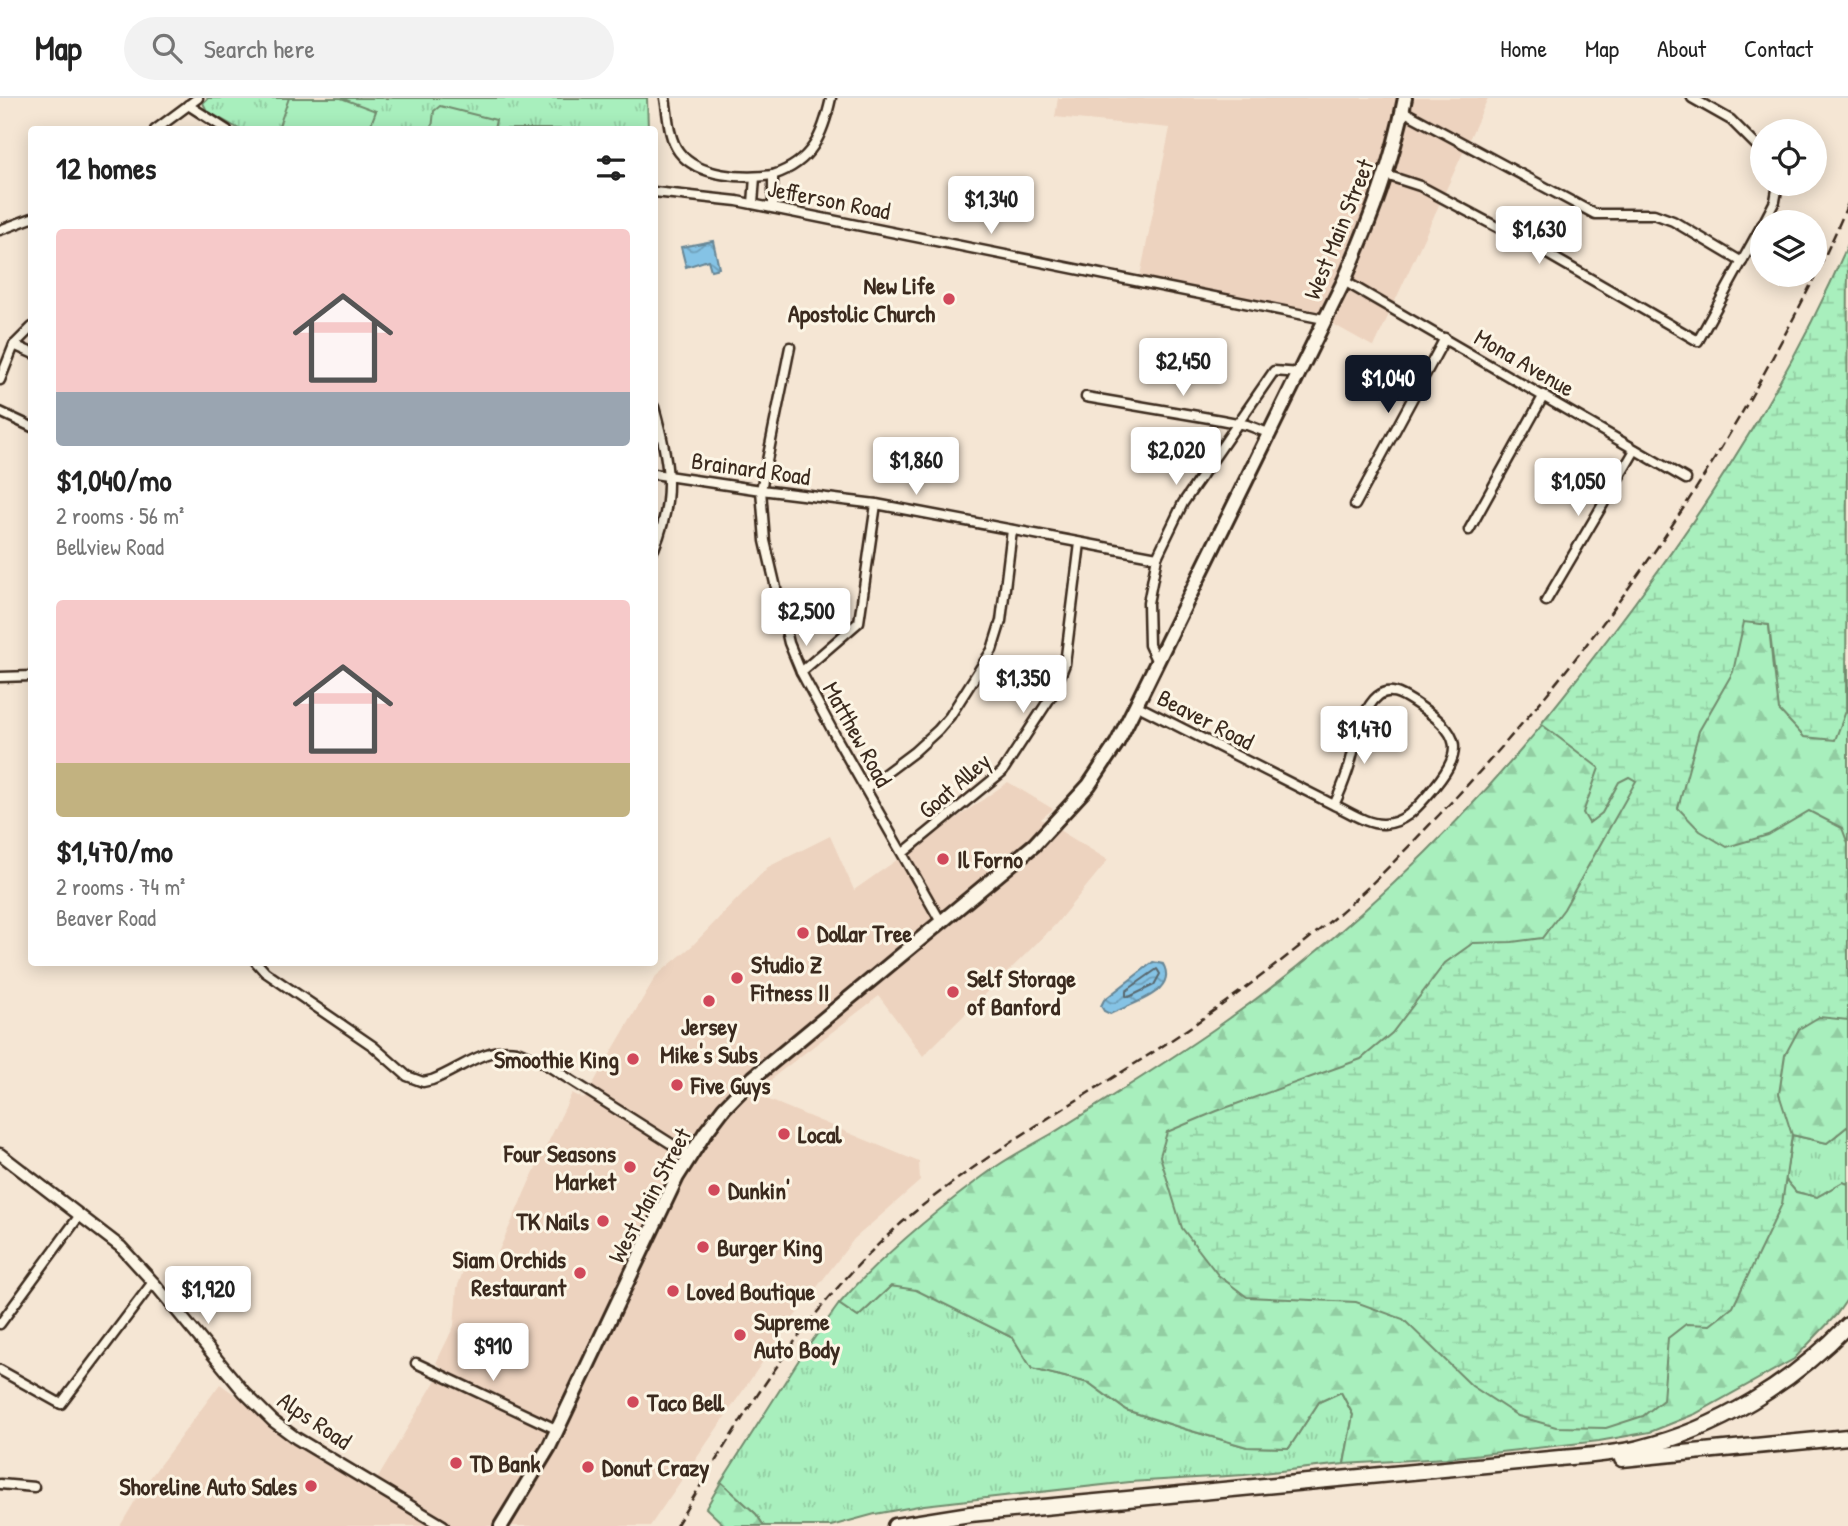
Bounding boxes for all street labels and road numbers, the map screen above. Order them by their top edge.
street label: West Main Street [1295,153,1381,304]
street label: Jefferson Road [765,171,893,227]
street label: Mona Avenue [1469,320,1581,404]
street label: Brainard Road [689,444,813,492]
street label: Matthew Road [816,676,900,792]
street label: Beaver Road [1152,681,1260,757]
street label: Goat Alley [911,745,997,825]
street label: West Main Street [600,1121,698,1268]
street label: Alps Road [272,1384,358,1456]

